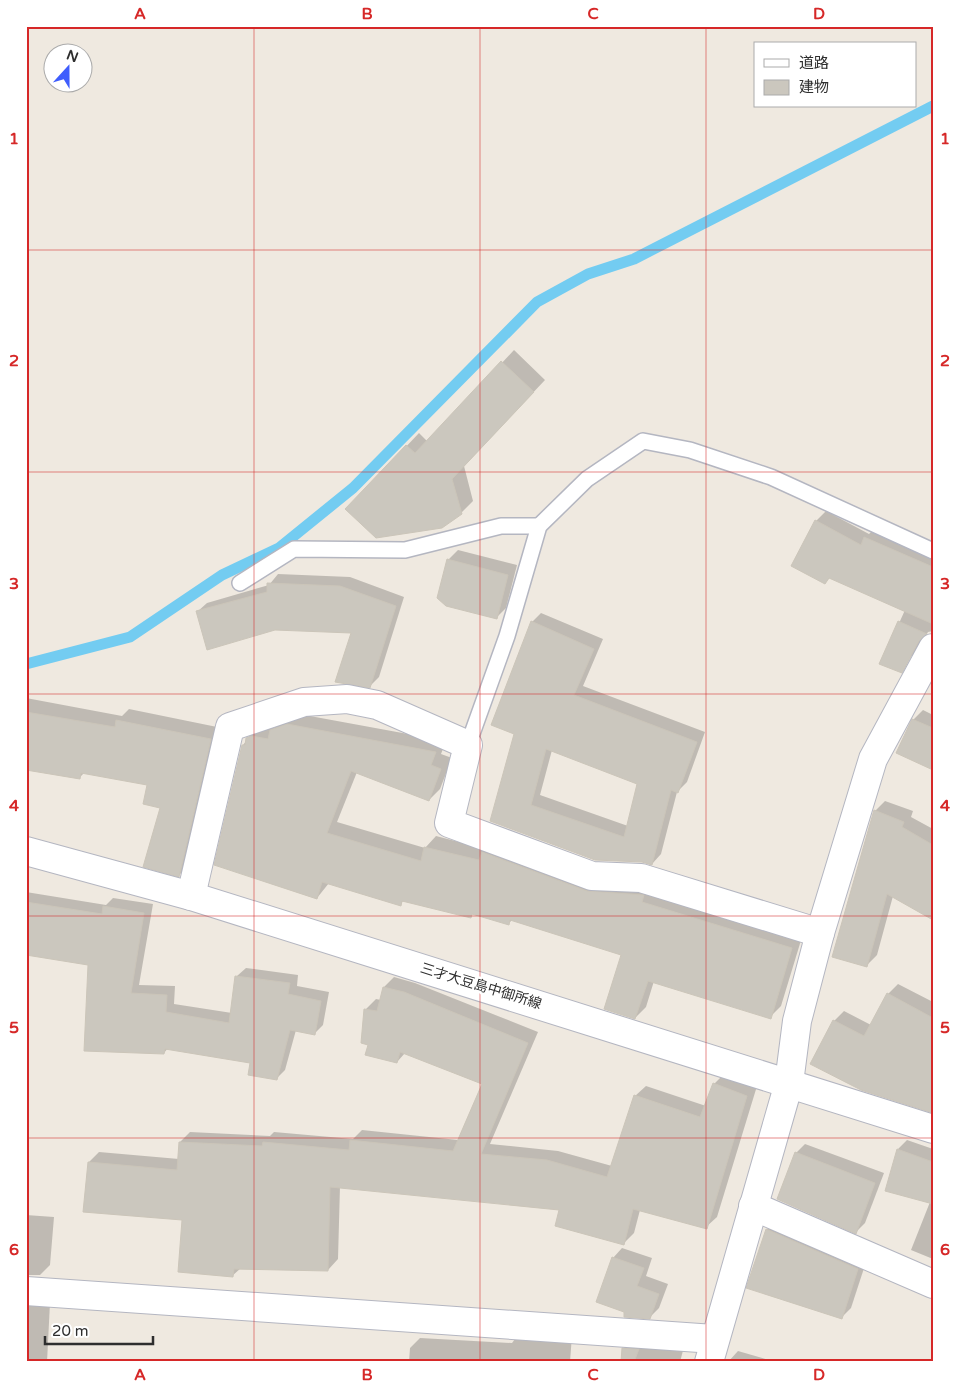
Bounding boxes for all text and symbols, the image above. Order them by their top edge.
text: A [134,4,146,24]
text: B [361,4,373,24]
text: C [587,4,599,24]
text: D [813,4,825,24]
north arrow [42,42,92,92]
legend [754,42,916,108]
text: N [64,46,81,66]
text: 道路 [799,54,829,72]
text: 建物 [799,78,829,96]
text: 1 [9,129,19,149]
text: 1 [940,129,950,149]
text: 2 [9,351,19,371]
text: 2 [940,351,950,371]
text: 3 [9,574,19,594]
text: 3 [940,574,950,594]
text: 4 [9,796,19,816]
text: 4 [940,796,950,816]
street label: 三才大豆島中御所線 [418,959,544,1013]
text: 5 [9,1018,19,1038]
text: 5 [940,1018,950,1038]
text: 6 [9,1240,19,1260]
text: 6 [940,1240,950,1260]
scale bar [45,1313,152,1345]
text: 20 m [52,1322,89,1340]
text: A [134,1365,146,1385]
text: B [361,1365,373,1385]
text: C [587,1365,599,1385]
text: D [813,1365,825,1385]

